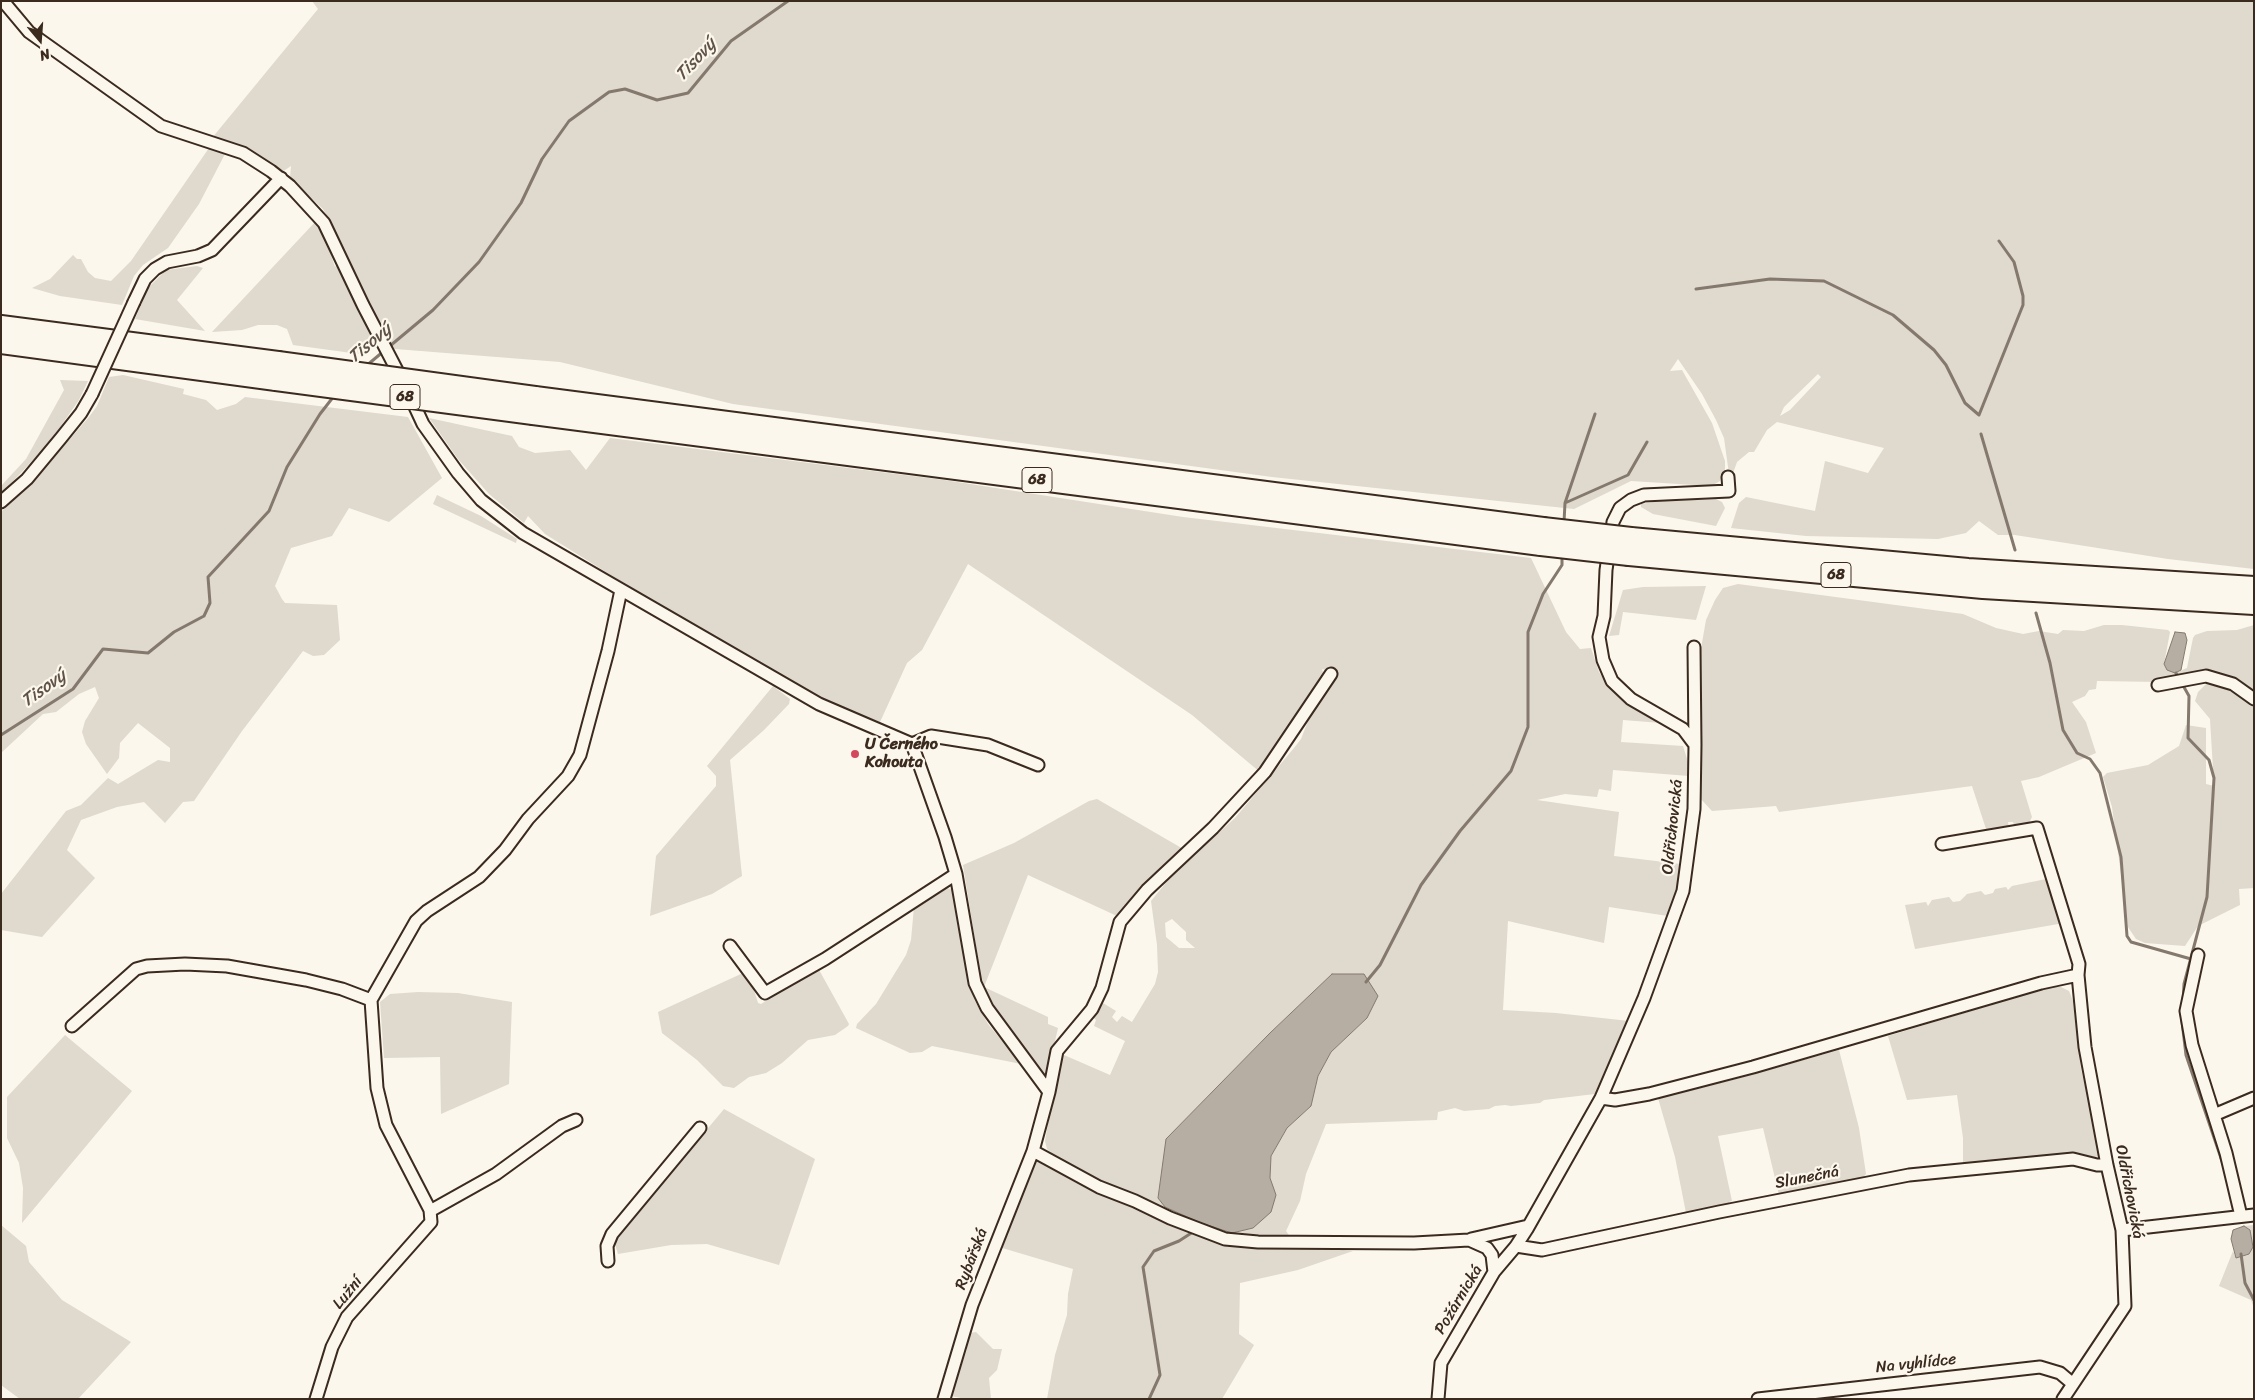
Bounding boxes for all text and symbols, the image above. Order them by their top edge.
north arrow [15,15,65,65]
water label: Tisový [671,34,721,86]
text: N [36,41,53,68]
water label: Tisový [344,320,396,368]
road number: 68 [390,384,420,410]
road number: 68 [1022,468,1052,492]
road number: 68 [1821,562,1851,588]
water label: Tisový [17,666,71,712]
place label: U Černého Kohouta [865,735,938,773]
marker: U Černého Kohouta [849,748,861,760]
street label: Oldřichovická [1658,779,1688,875]
street label: Oldřichovická [2110,1143,2148,1241]
street label: Slunečná [1773,1162,1841,1194]
street label: Rybářská [952,1226,992,1292]
street label: Požárnická [1431,1262,1487,1338]
street label: Lužní [329,1273,367,1313]
street label: Na vyhlídce [1875,1350,1957,1378]

